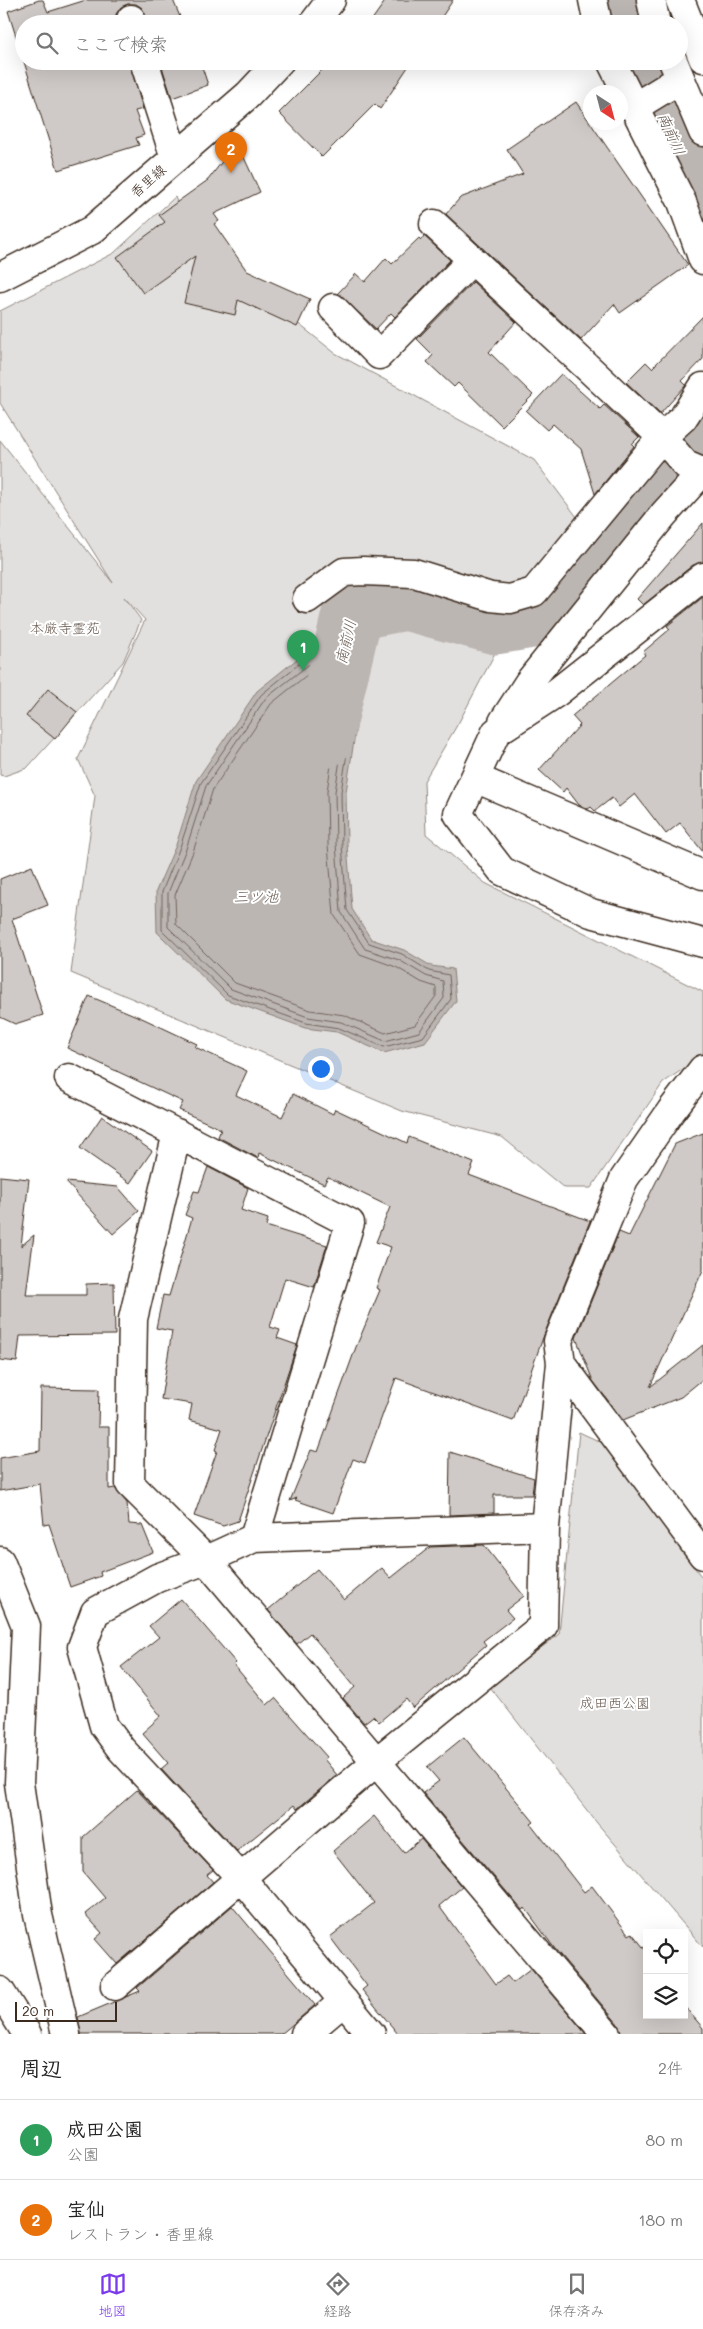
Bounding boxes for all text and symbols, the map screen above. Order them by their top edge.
search box [15,15,688,70]
icon: search [33,29,61,57]
text: ここで検索 [73,31,168,56]
north arrow [583,85,628,130]
water label: 南前川 [654,109,690,158]
pin: 2 [215,132,247,173]
street label: 香里線 [126,160,170,202]
park label: 本厳寺霊苑 [30,618,100,637]
water label: 南前川 [330,618,360,666]
pin: 1 [287,630,319,671]
water label: 三ツ池 [233,886,279,906]
your location [308,1056,334,1082]
park label: 成田西公園 [580,1693,650,1712]
map controls [643,1929,688,2019]
button: locate [643,1929,688,1974]
button: layers [643,1974,688,2019]
scale bar [15,1999,118,2022]
text: 20 m [22,2001,54,2020]
text: 周辺 [20,2054,62,2081]
text: 2件 [658,2057,683,2078]
text: 成田公園 [67,2116,143,2141]
text: 1 [32,2129,40,2150]
text: 80 m [646,2129,683,2150]
text: 公園 [67,2143,99,2164]
text: 宝仙 [67,2196,105,2221]
text: 2 [32,2209,40,2230]
text: 180 m [638,2209,683,2230]
text: レストラン · 香里線 [67,2223,214,2244]
tab: 地図 [99,2270,127,2320]
tab: 経路 [324,2270,352,2320]
tab: 保存済み [549,2270,605,2320]

